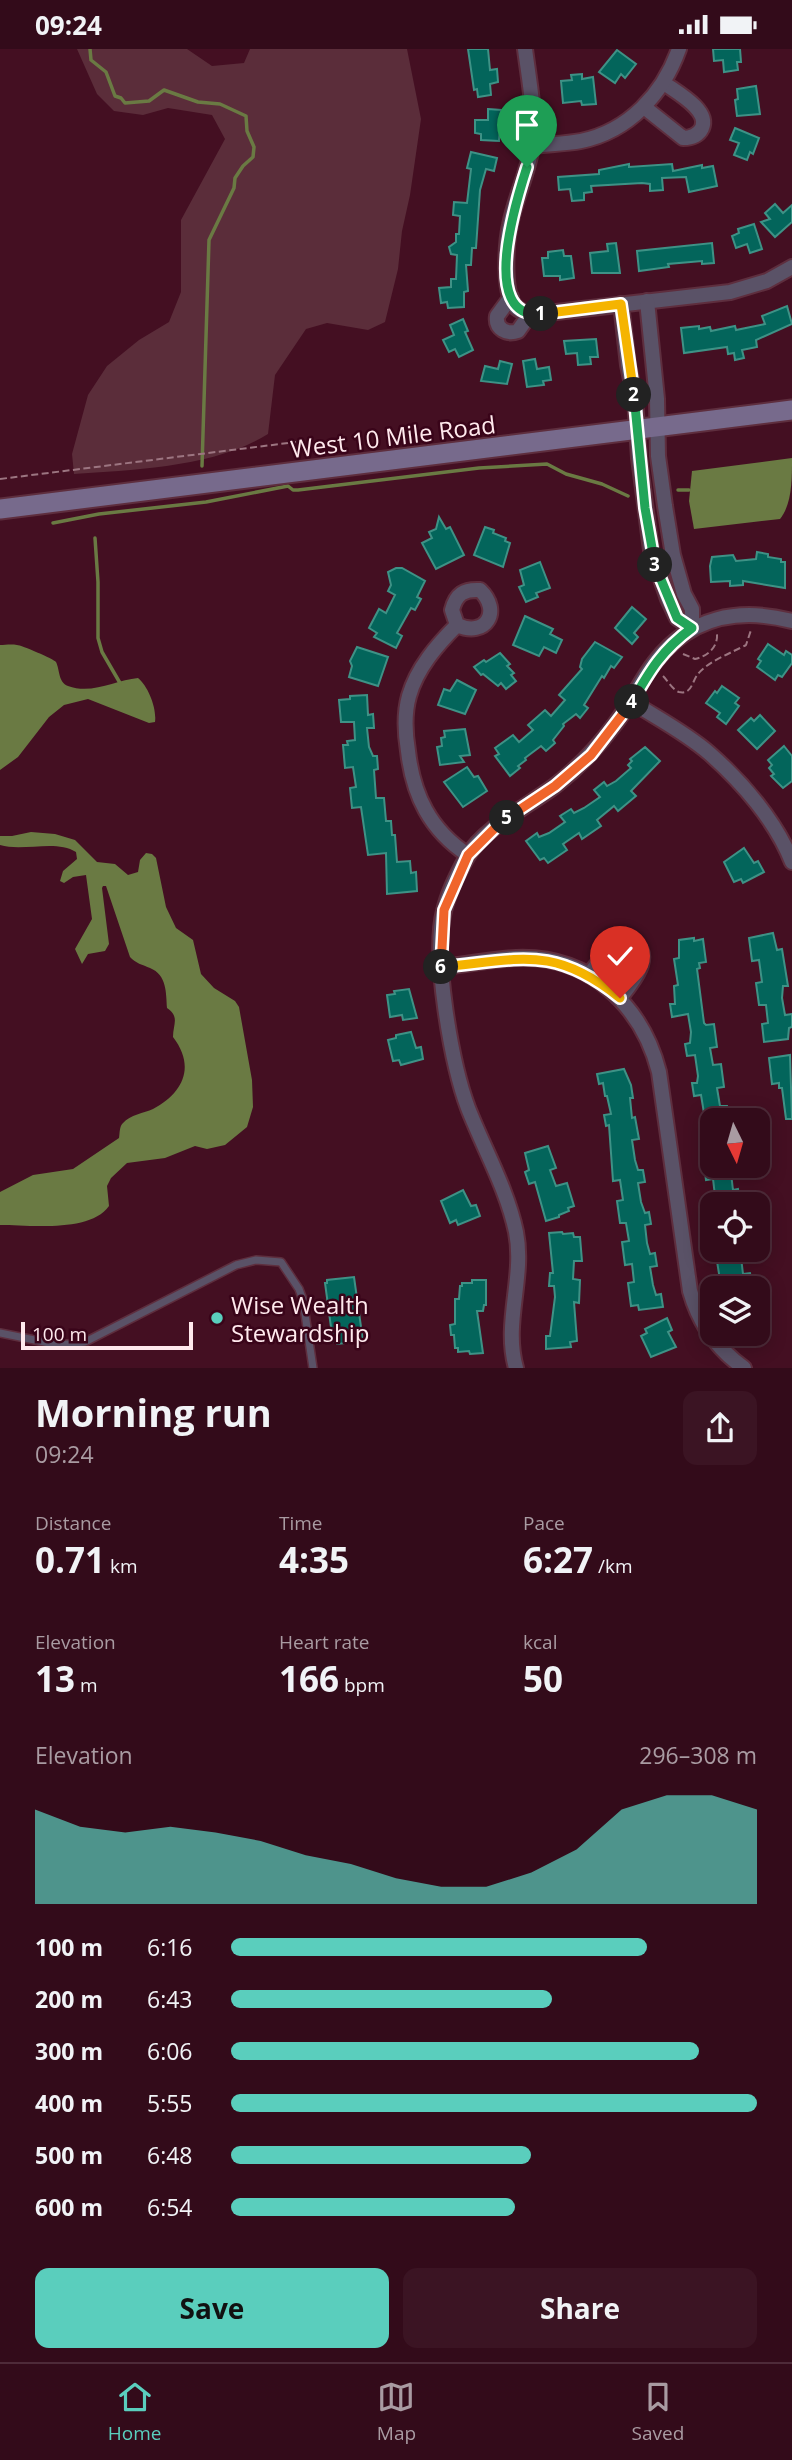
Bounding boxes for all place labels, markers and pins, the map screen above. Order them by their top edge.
pin [497,95,557,167]
pin: 1 [524,296,558,331]
pin: 2 [616,377,652,413]
pin: 3 [638,547,672,583]
pin: 4 [614,685,650,719]
pin: 5 [490,801,524,835]
pin [590,926,650,998]
pin: 6 [424,949,458,985]
place label: Wise Wealth Stewardship [231,1288,370,1349]
marker: Wise Wealth Stewardship [209,1310,225,1326]

